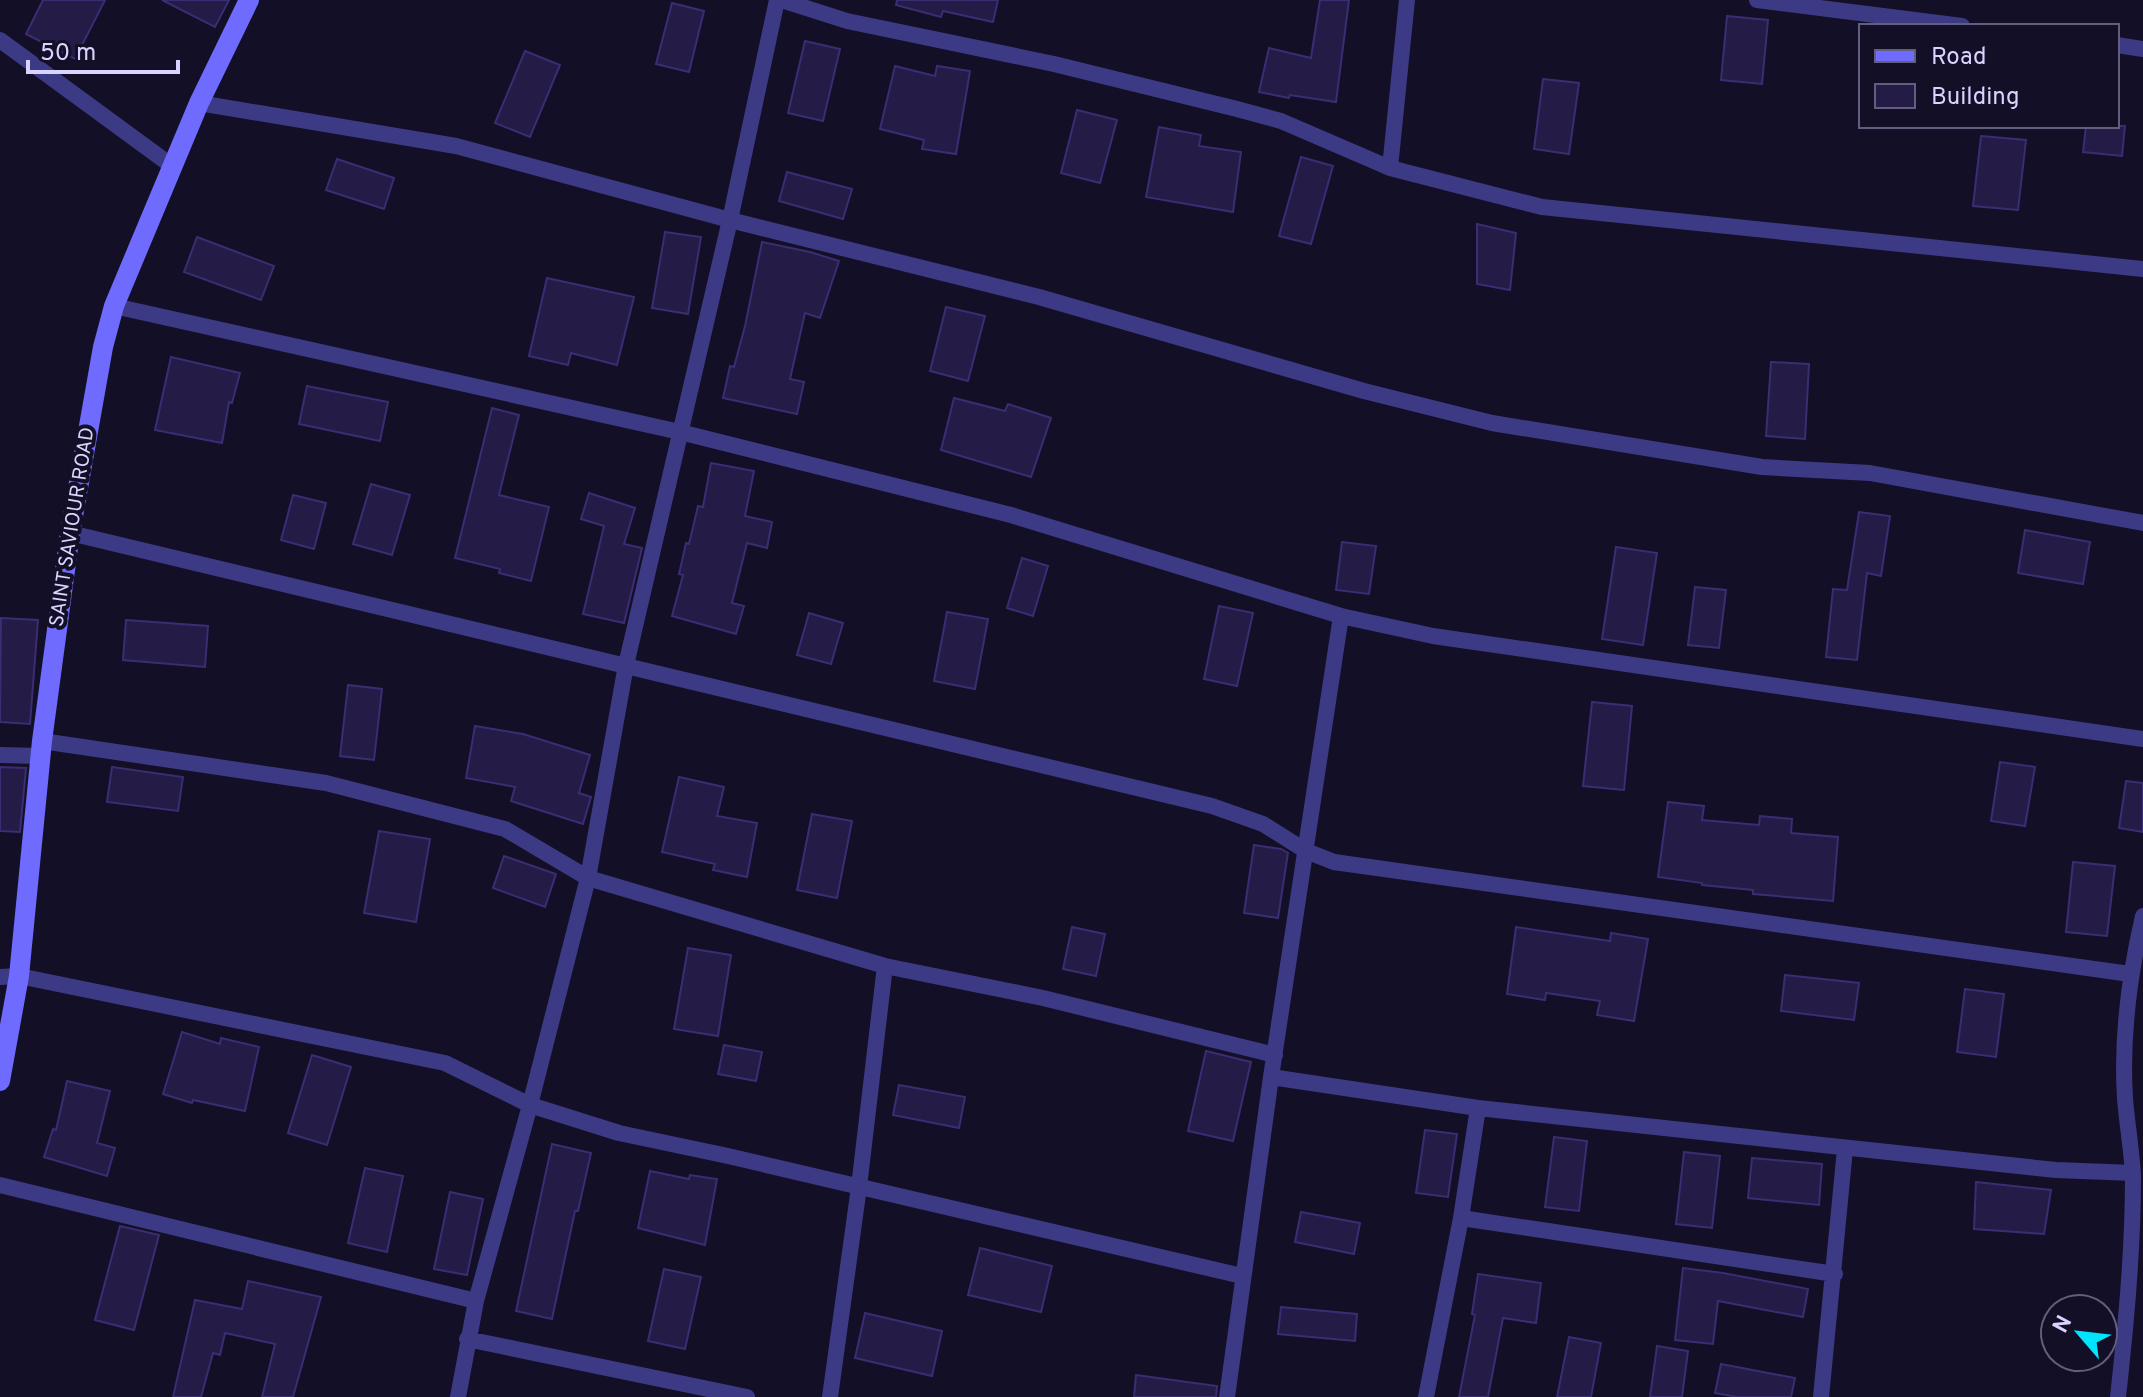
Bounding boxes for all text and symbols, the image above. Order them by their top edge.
scale bar [28,24,178,74]
legend [1859,24,2119,128]
text: 50 m [40,39,96,69]
text: Road [1931,43,1987,73]
text: Building [1931,83,2020,113]
street label: SAINT SAVIOUR ROAD [44,425,102,629]
north arrow [2039,1293,2119,1373]
text: N [2048,1311,2079,1338]

